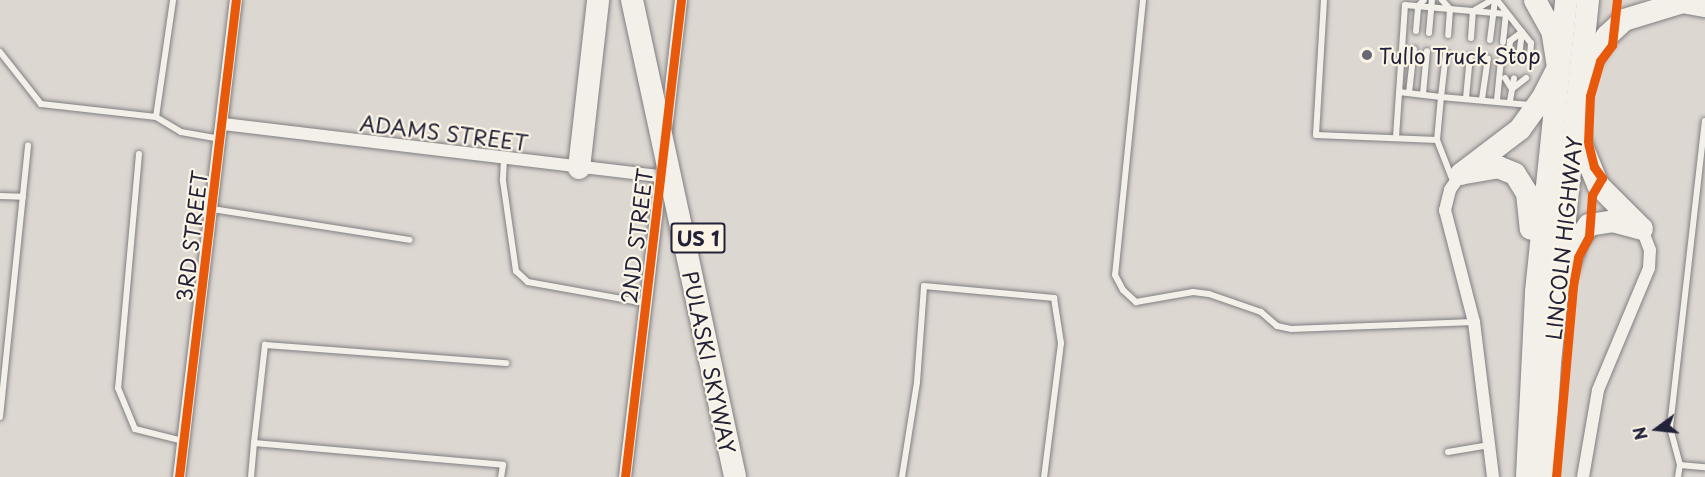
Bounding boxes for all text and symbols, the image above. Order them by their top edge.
place label: Tullo Truck Stop [1379,42,1541,68]
marker: Tullo Truck Stop [1360,48,1374,62]
street label: ADAMS STREET [358,109,530,155]
street label: LINCOLN HIGHWAY [1540,133,1586,343]
street label: 2ND STREET [615,166,657,306]
street label: 3RD STREET [170,167,212,305]
road number: US 1 [670,221,726,255]
street label: PULASKI SKYWAY [678,269,742,455]
north arrow [1627,399,1687,459]
text: N [1626,424,1653,443]

